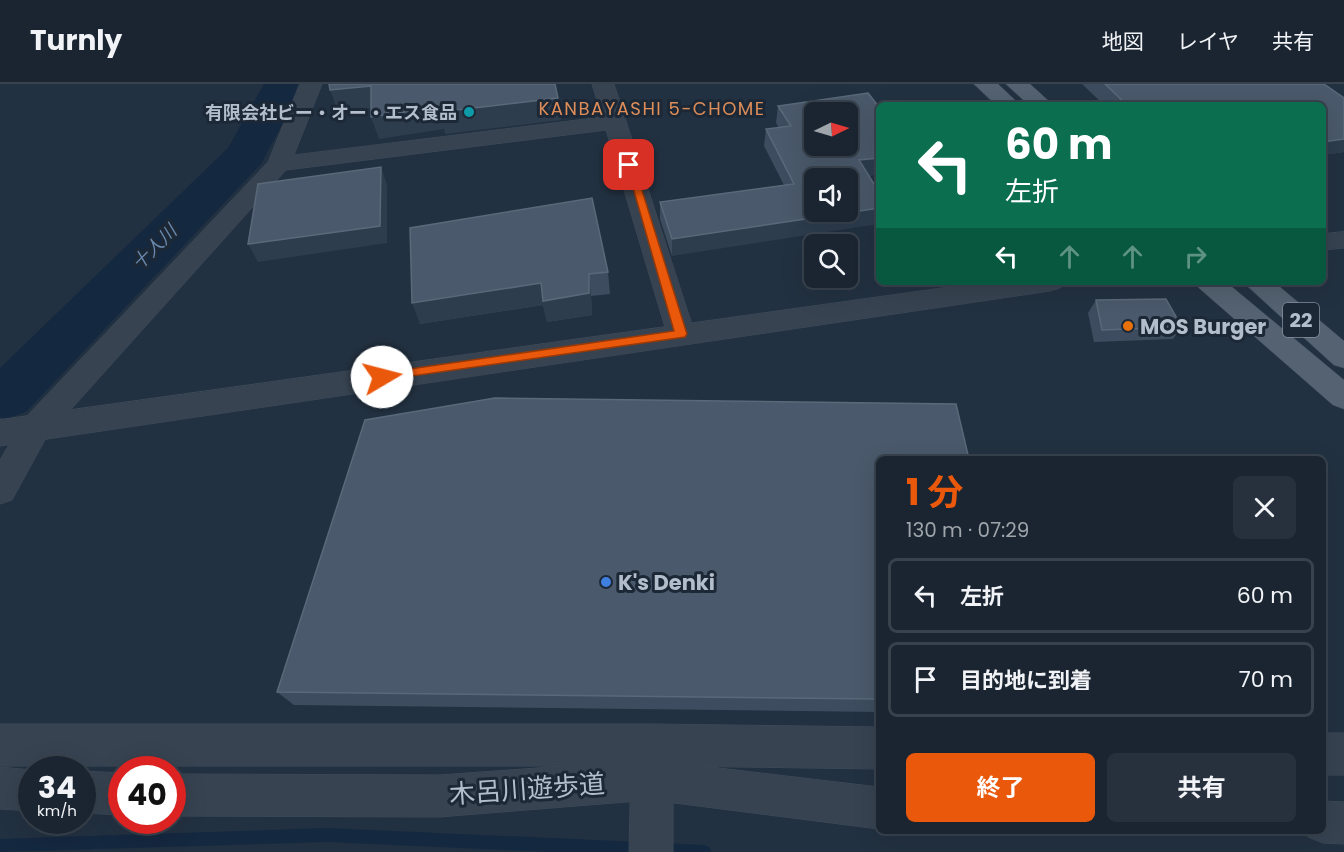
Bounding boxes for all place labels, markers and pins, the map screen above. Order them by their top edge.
place label: 有限会社ビー・オー・エス食品 [205,100,457,125]
marker: 有限会社ビー・オー・エス食品 [462,105,476,119]
pin [603,139,654,190]
place label: MOS Burger [1140,312,1266,341]
marker: MOS Burger [1121,319,1135,333]
place label: K's Denki [618,568,715,597]
marker: K's Denki [599,575,613,589]

